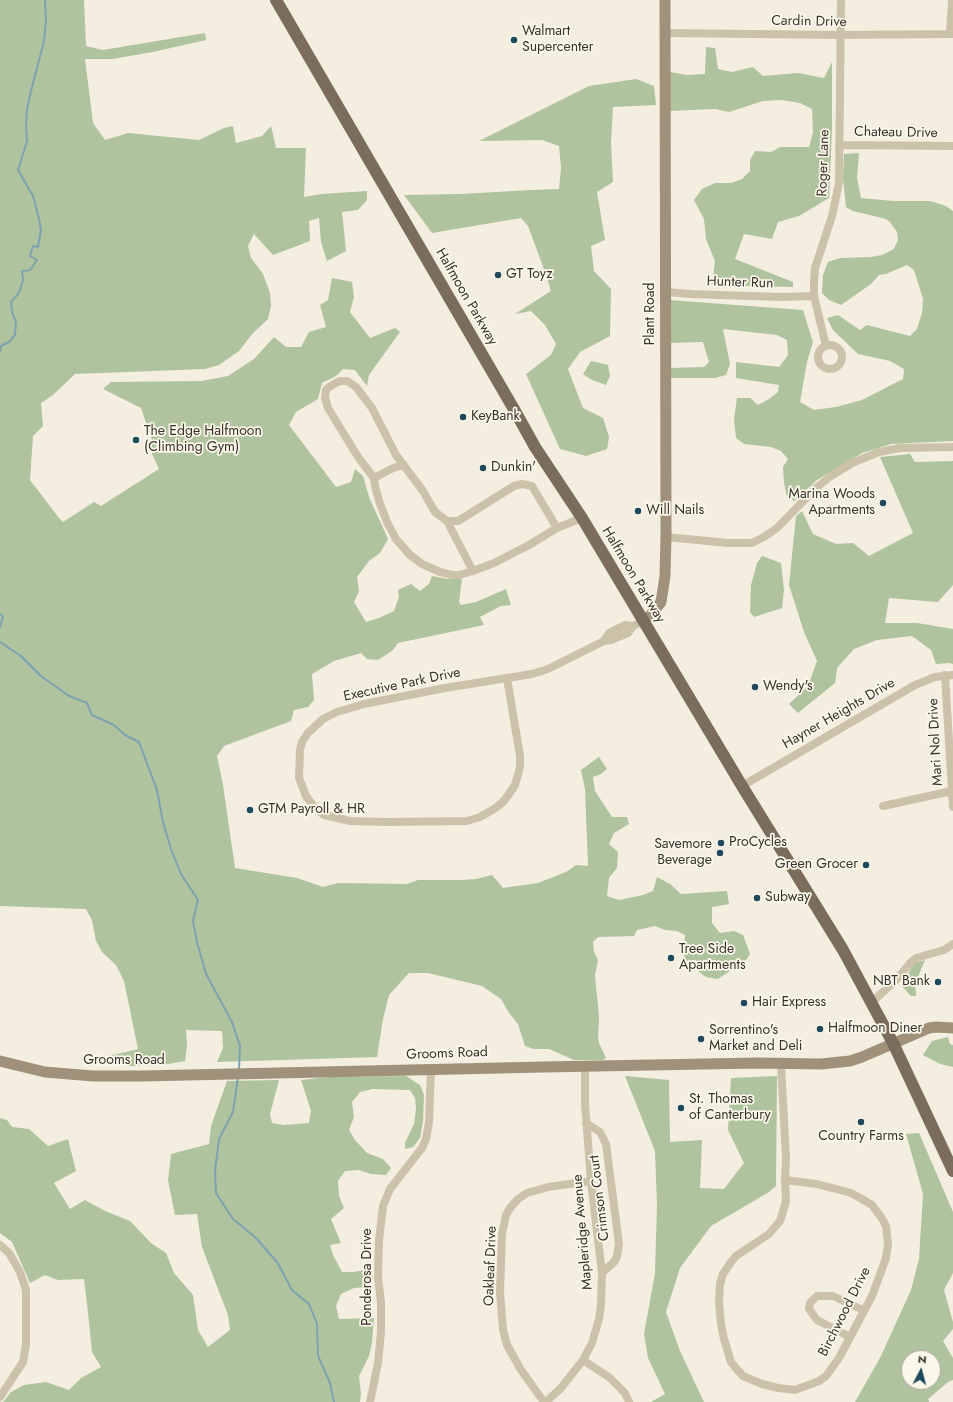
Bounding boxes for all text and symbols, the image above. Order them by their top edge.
street label: Cardin Drive [771,13,847,31]
place label: Walmart Supercenter [522,24,593,56]
marker: Walmart Supercenter [509,35,519,45]
street label: Chateau Drive [854,124,938,142]
street label: Roger Lane [814,129,834,197]
street label: Halfmoon Parkway [431,246,501,348]
place label: GT Toyz [506,267,553,283]
marker: GT Toyz [493,270,503,280]
street label: Hunter Run [706,273,774,293]
street label: Plant Road [643,283,659,345]
place label: KeyBank [471,409,520,425]
marker: KeyBank [458,412,468,422]
place label: The Edge Halfmoon (Climbing Gym) [144,424,262,456]
marker: The Edge Halfmoon (Climbing Gym) [131,435,141,445]
place label: Dunkin' [491,460,536,476]
marker: Dunkin' [478,463,488,473]
place label: Marina Woods Apartments [789,487,875,520]
marker: Marina Woods Apartments [878,498,888,508]
place label: Will Nails [646,503,704,519]
marker: Will Nails [633,506,643,516]
street label: Halfmoon Parkway [598,524,668,626]
street label: Executive Park Drive [342,664,462,706]
street label: Hayner Heights Drive [780,675,898,753]
place label: Wendy's [763,679,813,695]
marker: Wendy's [750,682,760,692]
street label: Mari Nol Drive [925,698,947,786]
place label: GTM Payroll & HR [258,802,365,818]
marker: GTM Payroll & HR [245,805,255,815]
place label: ProCycles [729,835,787,851]
place label: Savemore Beverage [654,837,712,870]
marker: ProCycles [716,838,726,848]
marker: Savemore Beverage [715,848,725,858]
place label: Green Grocer [775,857,858,873]
marker: Green Grocer [861,860,871,870]
place label: Subway [765,890,810,906]
marker: Subway [752,893,762,903]
place label: Tree Side Apartments [679,942,746,974]
marker: Tree Side Apartments [666,953,676,963]
place label: NBT Bank [873,974,930,990]
marker: NBT Bank [933,977,943,987]
place label: Hair Express [752,995,826,1011]
marker: Hair Express [739,998,749,1008]
place label: Halfmoon Diner [828,1021,922,1037]
place label: Sorrentino's Market and Deli [709,1023,802,1056]
marker: Halfmoon Diner [815,1024,825,1034]
marker: Sorrentino's Market and Deli [696,1034,706,1044]
street label: Grooms Road [406,1044,488,1064]
street label: Grooms Road [83,1053,165,1069]
place label: St. Thomas of Canterbury [689,1092,771,1124]
marker: St. Thomas of Canterbury [676,1103,686,1113]
marker: Country Farms [856,1117,866,1127]
place label: Country Farms [818,1129,904,1145]
street label: Crimson Court [586,1154,614,1242]
street label: Mapleridge Avenue [570,1174,596,1290]
street label: Oakleaf Drive [481,1226,501,1306]
street label: Ponderosa Drive [360,1228,376,1326]
street label: Birchwood Drive [815,1265,875,1359]
north arrow [901,1350,941,1390]
text: N [917,1351,927,1367]

